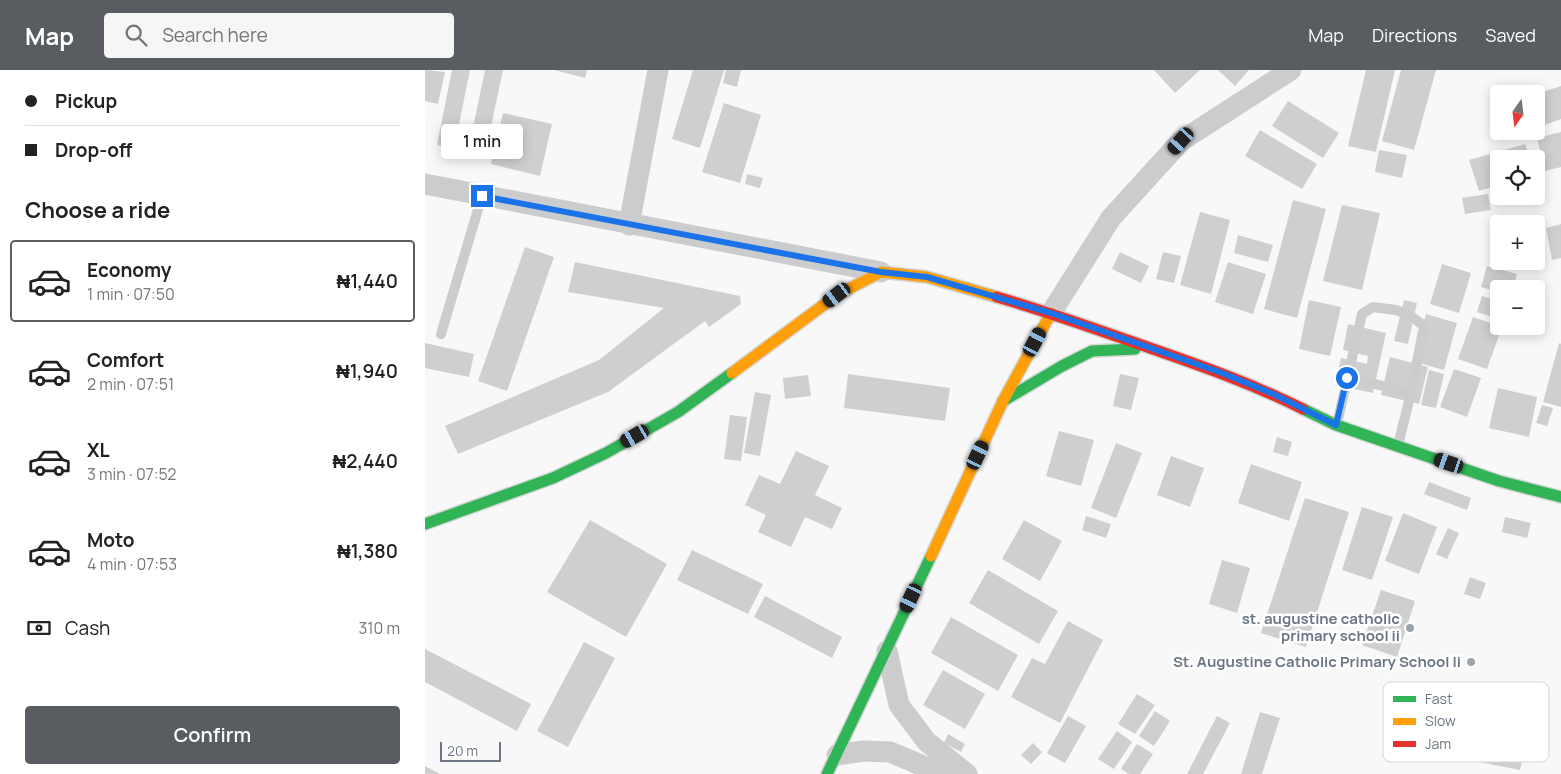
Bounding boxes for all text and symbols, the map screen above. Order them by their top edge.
search box [104,13,454,58]
text: Map [25,19,74,52]
icon: search [122,21,150,49]
text: Search here [162,22,268,48]
text: Map [1308,23,1344,47]
text: Directions [1372,23,1457,47]
text: Saved [1485,23,1536,47]
north arrow [1490,85,1545,140]
map controls [1490,85,1545,335]
text: Pickup [55,88,117,114]
callout: 1 min [441,124,523,158]
car [1165,125,1196,157]
text: 1 min [463,130,501,152]
text: Drop-off [55,137,132,163]
button: locate [1490,150,1545,205]
route end [471,185,493,207]
text: Choose a ride [25,195,170,225]
button: + [1490,215,1545,270]
text: Economy [87,257,171,283]
icon: car [27,259,72,304]
text: ₦1,440 [337,268,398,294]
car [820,280,853,310]
button: − [1490,280,1545,335]
text: 1 min · 07:50 [87,283,175,305]
car [1021,325,1048,359]
text: Comfort [87,347,164,373]
icon: car [27,349,72,394]
text: ₦1,940 [336,358,398,384]
route start [1336,367,1358,389]
text: 2 min · 07:51 [87,373,174,395]
car [618,422,651,450]
text: XL [87,437,110,463]
car [964,438,991,472]
icon: car [27,439,72,484]
text: ₦2,440 [333,448,398,474]
car [1432,451,1465,475]
text: 3 min · 07:52 [87,463,176,485]
text: Moto [87,527,134,553]
icon: car [27,529,72,574]
text: ₦1,380 [337,538,398,564]
text: 4 min · 07:53 [87,553,177,575]
car [897,581,924,615]
place label: st. augustine catholic primary school ii [1242,608,1400,646]
icon: cash [25,614,53,642]
text: Cash [65,615,110,641]
text: 310 m [358,617,400,639]
marker: st. augustine catholic primary school ii [1404,622,1416,634]
place label: St. Augustine Catholic Primary School Ii [1173,651,1461,672]
marker: St. Augustine Catholic Primary School Ii [1465,656,1477,668]
legend [1383,682,1549,762]
text: Fast [1425,689,1453,708]
button: Confirm [25,706,400,764]
text: Slow [1425,711,1456,730]
text: Jam [1425,734,1451,753]
scale bar [440,739,501,762]
text: 20 m [447,741,478,760]

